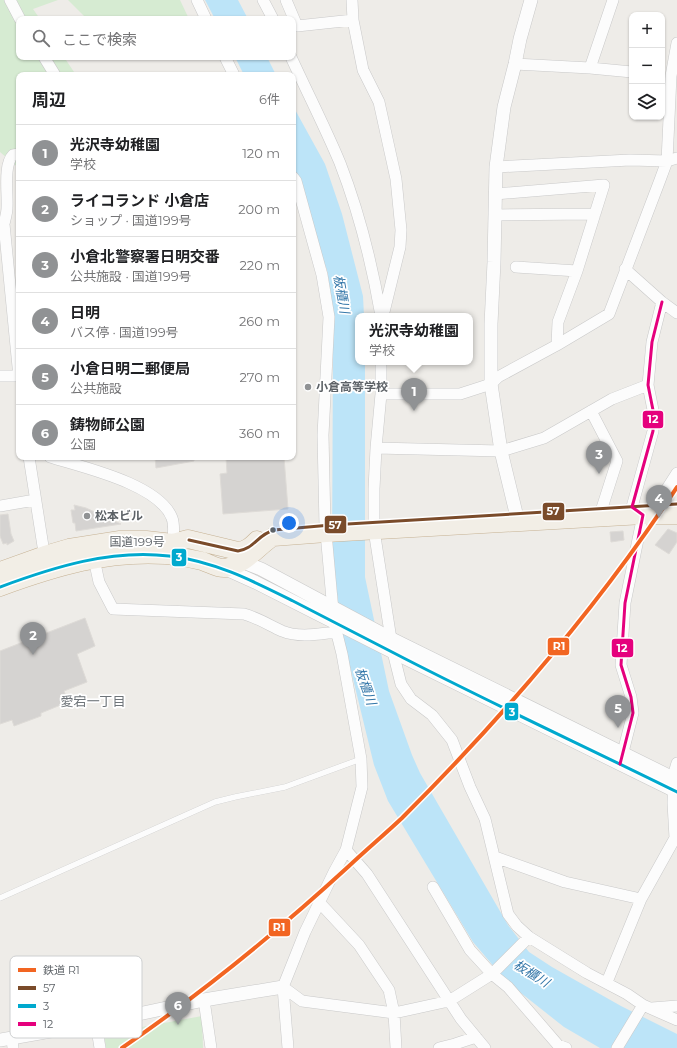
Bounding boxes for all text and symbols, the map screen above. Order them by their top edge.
map controls [629,12,665,120]
button: + [629,12,665,48]
search box [16,16,296,60]
icon: search [30,27,52,49]
text: ここで検索 [62,30,137,49]
button: − [629,48,665,84]
button: layers [629,84,665,120]
text: 周辺 [32,90,66,110]
text: 6件 [259,91,280,107]
text: 光沢寺幼稚園 [70,135,160,154]
text: 1 [42,145,48,161]
text: 120 m [242,145,280,161]
text: 学校 [70,156,96,172]
text: ライコランド 小倉店 [70,191,209,210]
text: 2 [41,201,49,217]
text: 200 m [238,201,280,217]
text: ショップ · 国道199号 [70,212,192,228]
text: 小倉北警察署日明交番 [70,247,220,266]
text: 3 [41,257,49,273]
text: 220 m [239,257,280,273]
text: 公共施設 · 国道199号 [70,268,192,284]
water label: 板櫃川 [331,273,354,317]
text: 日明 [70,303,100,322]
text: 4 [41,313,49,329]
text: 260 m [239,313,280,329]
popup [355,313,473,365]
text: 光沢寺幼稚園 [369,321,459,340]
text: バス停 · 国道199号 [70,324,179,340]
text: 学校 [369,342,395,358]
text: 小倉日明二郵便局 [70,359,190,378]
text: 5 [41,369,49,385]
text: 270 m [239,369,280,385]
pin: 1 [401,378,427,411]
place label: 小倉高等学校 [316,379,388,394]
text: 公共施設 [70,380,122,396]
marker: 小倉高等学校 [303,382,313,392]
line badge: 12 [642,410,664,429]
text: 12 [648,412,659,426]
text: 鋳物師公園 [70,415,145,434]
text: 6 [41,425,49,441]
text: 360 m [239,425,280,441]
text: 公園 [70,436,96,452]
pin: 3 [586,441,612,474]
pin: 4 [646,485,672,518]
line badge: 57 [542,502,565,521]
text: 57 [546,504,560,518]
place label: 松本ビル [95,508,143,523]
marker: 松本ビル [82,511,92,521]
your location [279,513,299,533]
line badge: 57 [324,515,347,534]
text: 57 [328,518,342,532]
unlabelled marker [268,525,278,535]
street label: 国道199号 [110,534,164,549]
line badge: 3 [171,548,187,567]
text: 3 [175,550,183,564]
pin: 2 [20,622,46,655]
line badge: R1 [547,637,570,656]
line badge: 12 [611,638,634,658]
text: R1 [553,639,565,653]
text: 12 [617,641,628,655]
water label: 板櫃川 [352,665,381,709]
district label: 愛宕一丁目 [60,693,126,709]
pin: 5 [605,695,631,728]
line badge: 3 [504,702,519,721]
text: 3 [508,705,516,719]
line badge: R1 [268,918,291,937]
text: R1 [273,920,285,934]
legend [10,956,142,1038]
water label: 板櫃川 [511,956,554,991]
text: 鉄道 R1 [43,963,80,977]
text: 57 [43,981,56,995]
pin: 6 [165,992,191,1025]
text: 3 [43,999,49,1013]
text: 12 [43,1017,53,1031]

